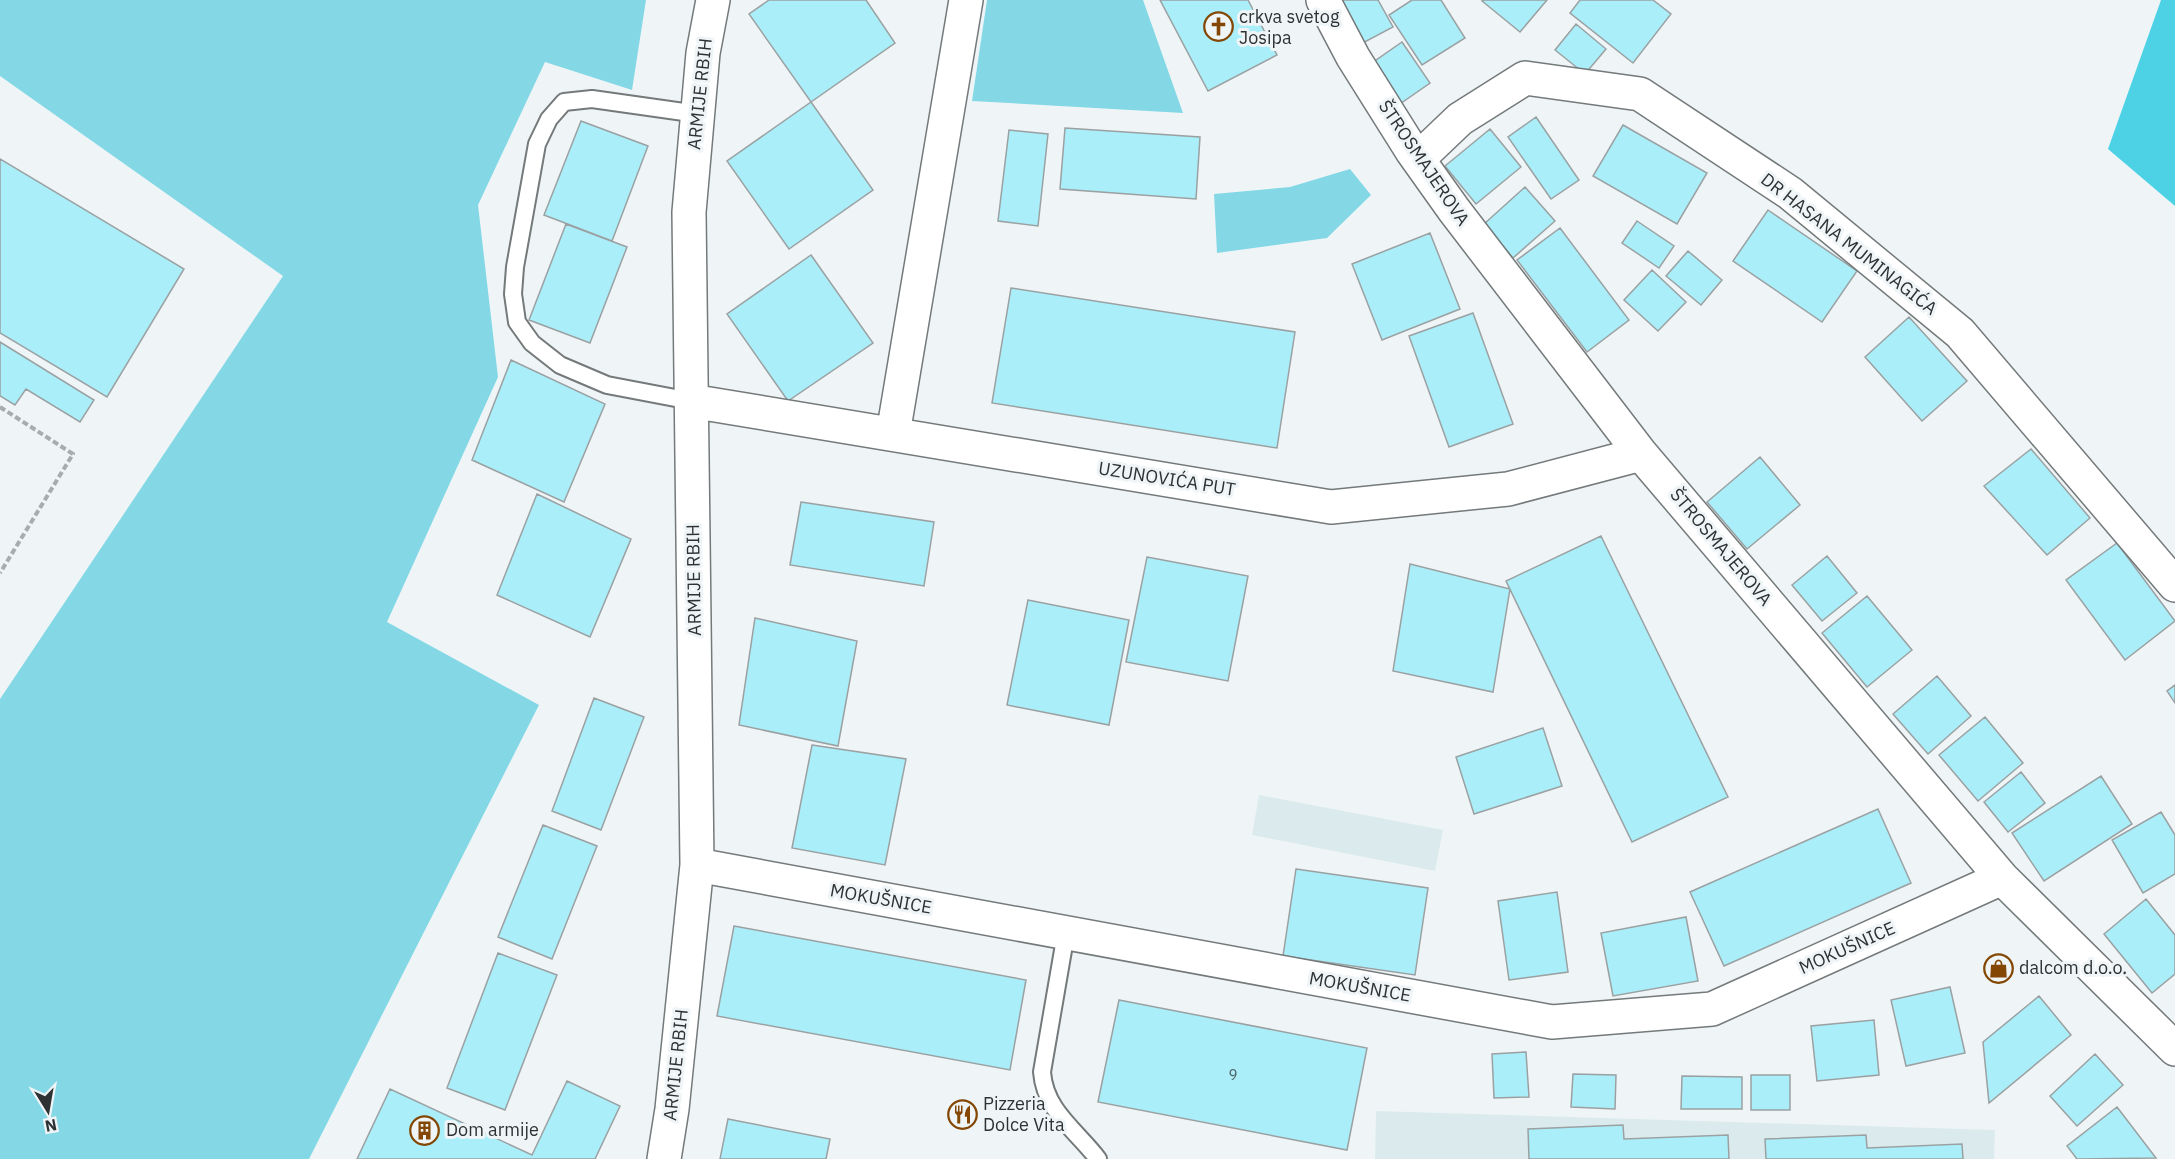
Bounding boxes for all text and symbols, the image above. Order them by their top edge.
place label: crkva svetog Josipa [1239,5,1340,49]
church icon: crkva svetog Josipa [1202,11,1234,43]
street label: ARMIJE RBIH [682,37,717,151]
street label: ŠTROSMAJEROVA [1374,95,1476,230]
street label: DR HASANA MUMINAGIĆA [1756,168,1943,320]
street label: UZUNOVIĆA PUT [1097,456,1237,501]
street label: ŠTROSMAJEROVA [1665,482,1778,611]
street label: ARMIJE RBIH [681,524,706,636]
street label: MOKUŠNICE [828,877,934,919]
street label: MOKUŠNICE [1795,915,1899,979]
shop icon: dalcom d.o.o. [1982,952,2014,984]
place label: dalcom d.o.o. [2019,956,2127,979]
street label: MOKUŠNICE [1307,965,1413,1007]
street label: ARMIJE RBIH [658,1008,693,1122]
house number: 9 [1228,1065,1238,1084]
north arrow [18,1081,78,1141]
place label: Pizzeria Dolce Vita [983,1092,1065,1136]
restaurant icon: Pizzeria Dolce Vita [946,1098,978,1130]
building icon: Dom armije [409,1114,441,1146]
text: N [43,1115,58,1137]
place label: Dom armije [446,1118,539,1141]

